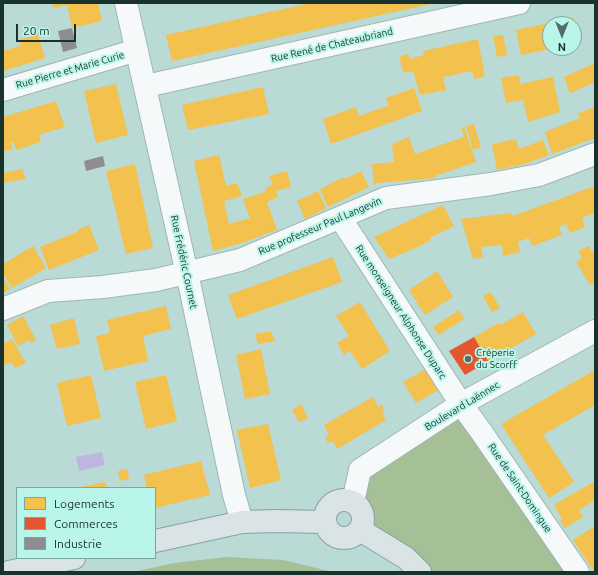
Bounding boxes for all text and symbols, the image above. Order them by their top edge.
scale bar [18,16,78,42]
north arrow [542,16,582,56]
text: 20 m [23,24,50,37]
street label: Rue René de Chateaubriand [270,25,394,65]
text: N [558,41,566,53]
street label: Rue Pierre et Marie Curie [14,49,126,91]
street label: Rue professeur Paul Langevin [257,195,383,257]
street label: Rue Frédéric Cournet [168,214,200,310]
street label: Rue monseigneur Alphonse Duparc [353,243,449,381]
place label: Crêperie du Scorff [476,347,517,370]
marker: Crêperie du Scorff [463,354,473,364]
street label: Boulevard Laënnec [422,379,502,433]
street label: Rue de Saint-Domingue [486,441,554,535]
legend [16,487,156,559]
text: Logements [54,497,114,510]
text: Commerces [54,517,118,530]
text: Industrie [54,537,102,550]

